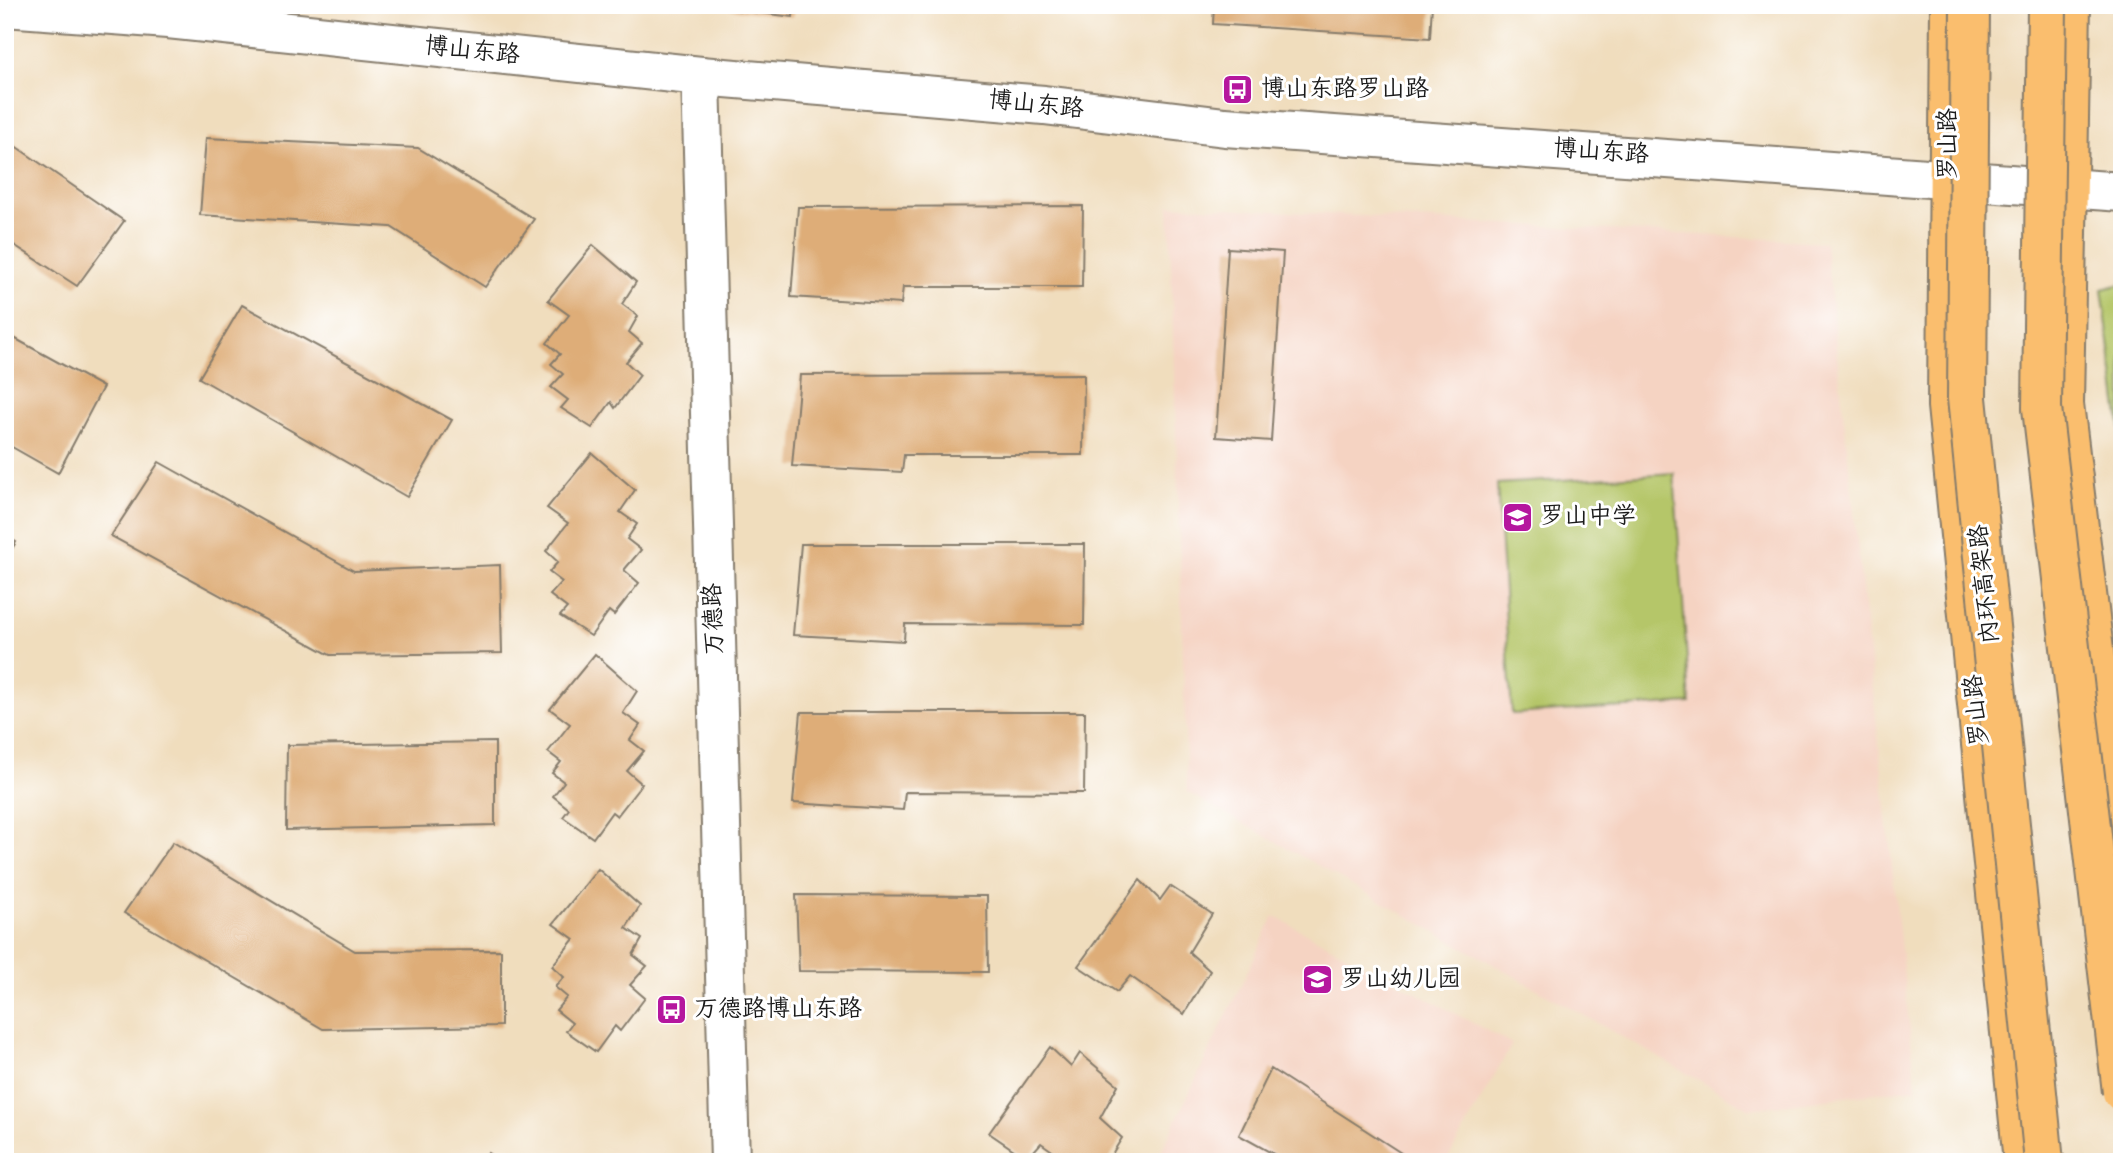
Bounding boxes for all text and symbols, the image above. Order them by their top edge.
street label: 博山东路 [422,30,522,74]
bus stop icon: 博山东路罗山路 [1221,73,1255,107]
place label: 博山东路罗山路 [1261,73,1429,108]
street label: 博山东路 [986,84,1086,128]
street label: 罗山路 [1932,108,1967,180]
street label: 博山东路 [1552,132,1650,174]
school or university icon: 罗山中学 [1500,500,1534,534]
place label: 罗山中学 [1540,500,1636,535]
street label: 内环高架路 [1962,522,2010,646]
street label: 万德路 [696,582,734,656]
street label: 罗山路 [1957,672,1999,748]
school or university icon: 罗山幼儿园 [1301,963,1335,997]
place label: 罗山幼儿园 [1341,963,1461,998]
bus stop icon: 万德路博山东路 [654,993,688,1027]
place label: 万德路博山东路 [694,993,862,1028]

